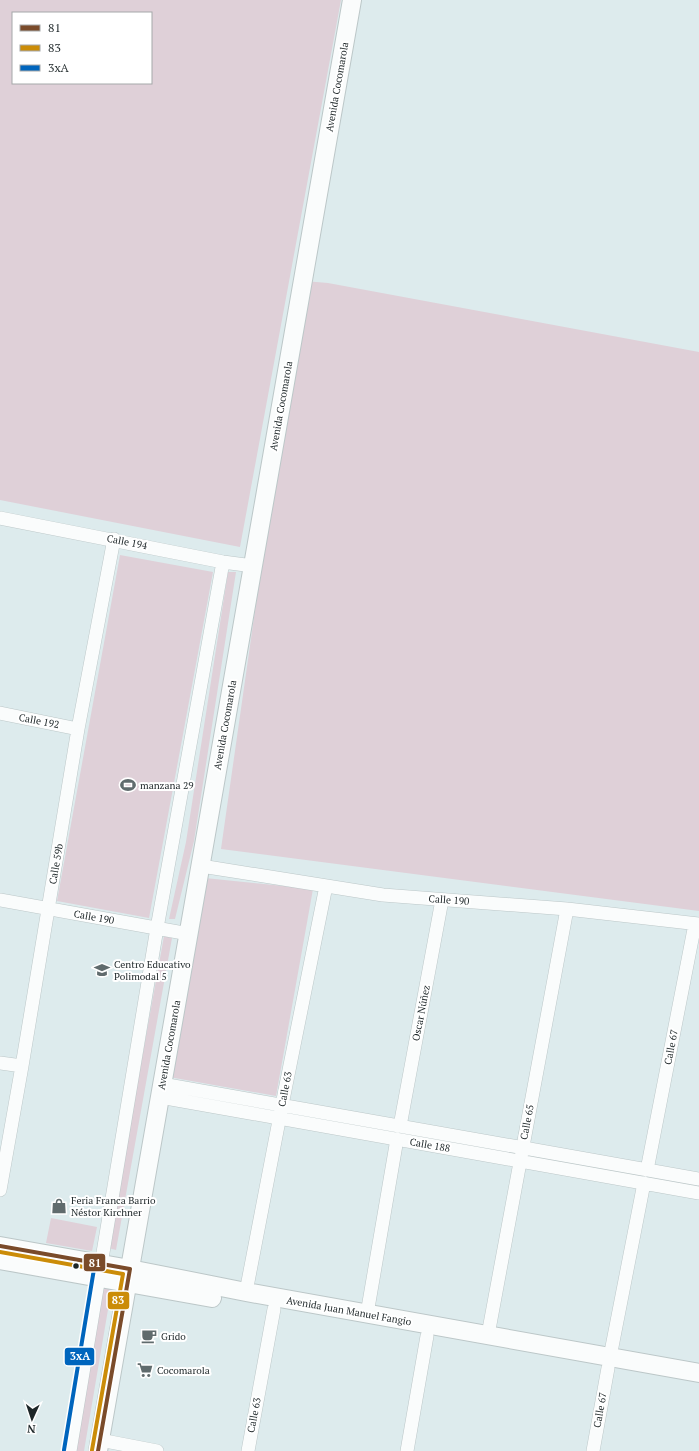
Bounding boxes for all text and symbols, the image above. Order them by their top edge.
legend [12,12,152,84]
text: 81 [48,20,61,35]
text: 83 [48,40,61,55]
street label: Avenida Cocomarola [323,41,351,133]
text: 3xA [48,60,70,75]
street label: Avenida Cocomarola [267,360,295,452]
street label: Calle 194 [106,532,149,552]
street label: Avenida Cocomarola [211,679,239,771]
street label: Calle 192 [18,711,60,731]
sports icon: manzana 29 [119,776,137,794]
place label: manzana 29 [140,779,194,792]
street label: Calle 59b [46,842,66,885]
street label: Calle 190 [428,892,470,908]
street label: Calle 190 [73,907,115,927]
place label: Centro Educativo Polimodal 5 [114,958,191,983]
school or university icon: Centro Educativo Polimodal 5 [93,961,111,979]
street label: Oscar Núñez [409,984,433,1042]
street label: Avenida Cocomarola [155,999,183,1091]
street label: Calle 67 [661,1028,681,1066]
street label: Calle 63 [275,1070,295,1108]
street label: Calle 65 [517,1103,537,1141]
street label: Calle 188 [409,1135,451,1155]
place label: Feria Franca Barrio Néstor Kirchner [71,1194,156,1219]
shop icon: Feria Franca Barrio Néstor Kirchner [50,1197,68,1215]
line badge: 81 [83,1253,106,1272]
text: 81 [89,1256,101,1270]
unlabelled marker [71,1261,81,1271]
line badge: 83 [107,1291,130,1310]
text: 83 [112,1293,124,1307]
street label: Avenida Juan Manuel Fangio [285,1294,413,1328]
cafe icon: Grido [140,1327,158,1345]
place label: Grido [161,1330,186,1343]
line badge: 3xA [64,1347,95,1366]
text: 3xA [70,1349,91,1363]
supermarket icon: Cocomarola [136,1361,154,1379]
place label: Cocomarola [157,1364,210,1377]
street label: Calle 67 [591,1391,609,1429]
street label: Calle 63 [244,1396,264,1434]
north arrow [12,1399,52,1439]
text: N [26,1422,36,1436]

